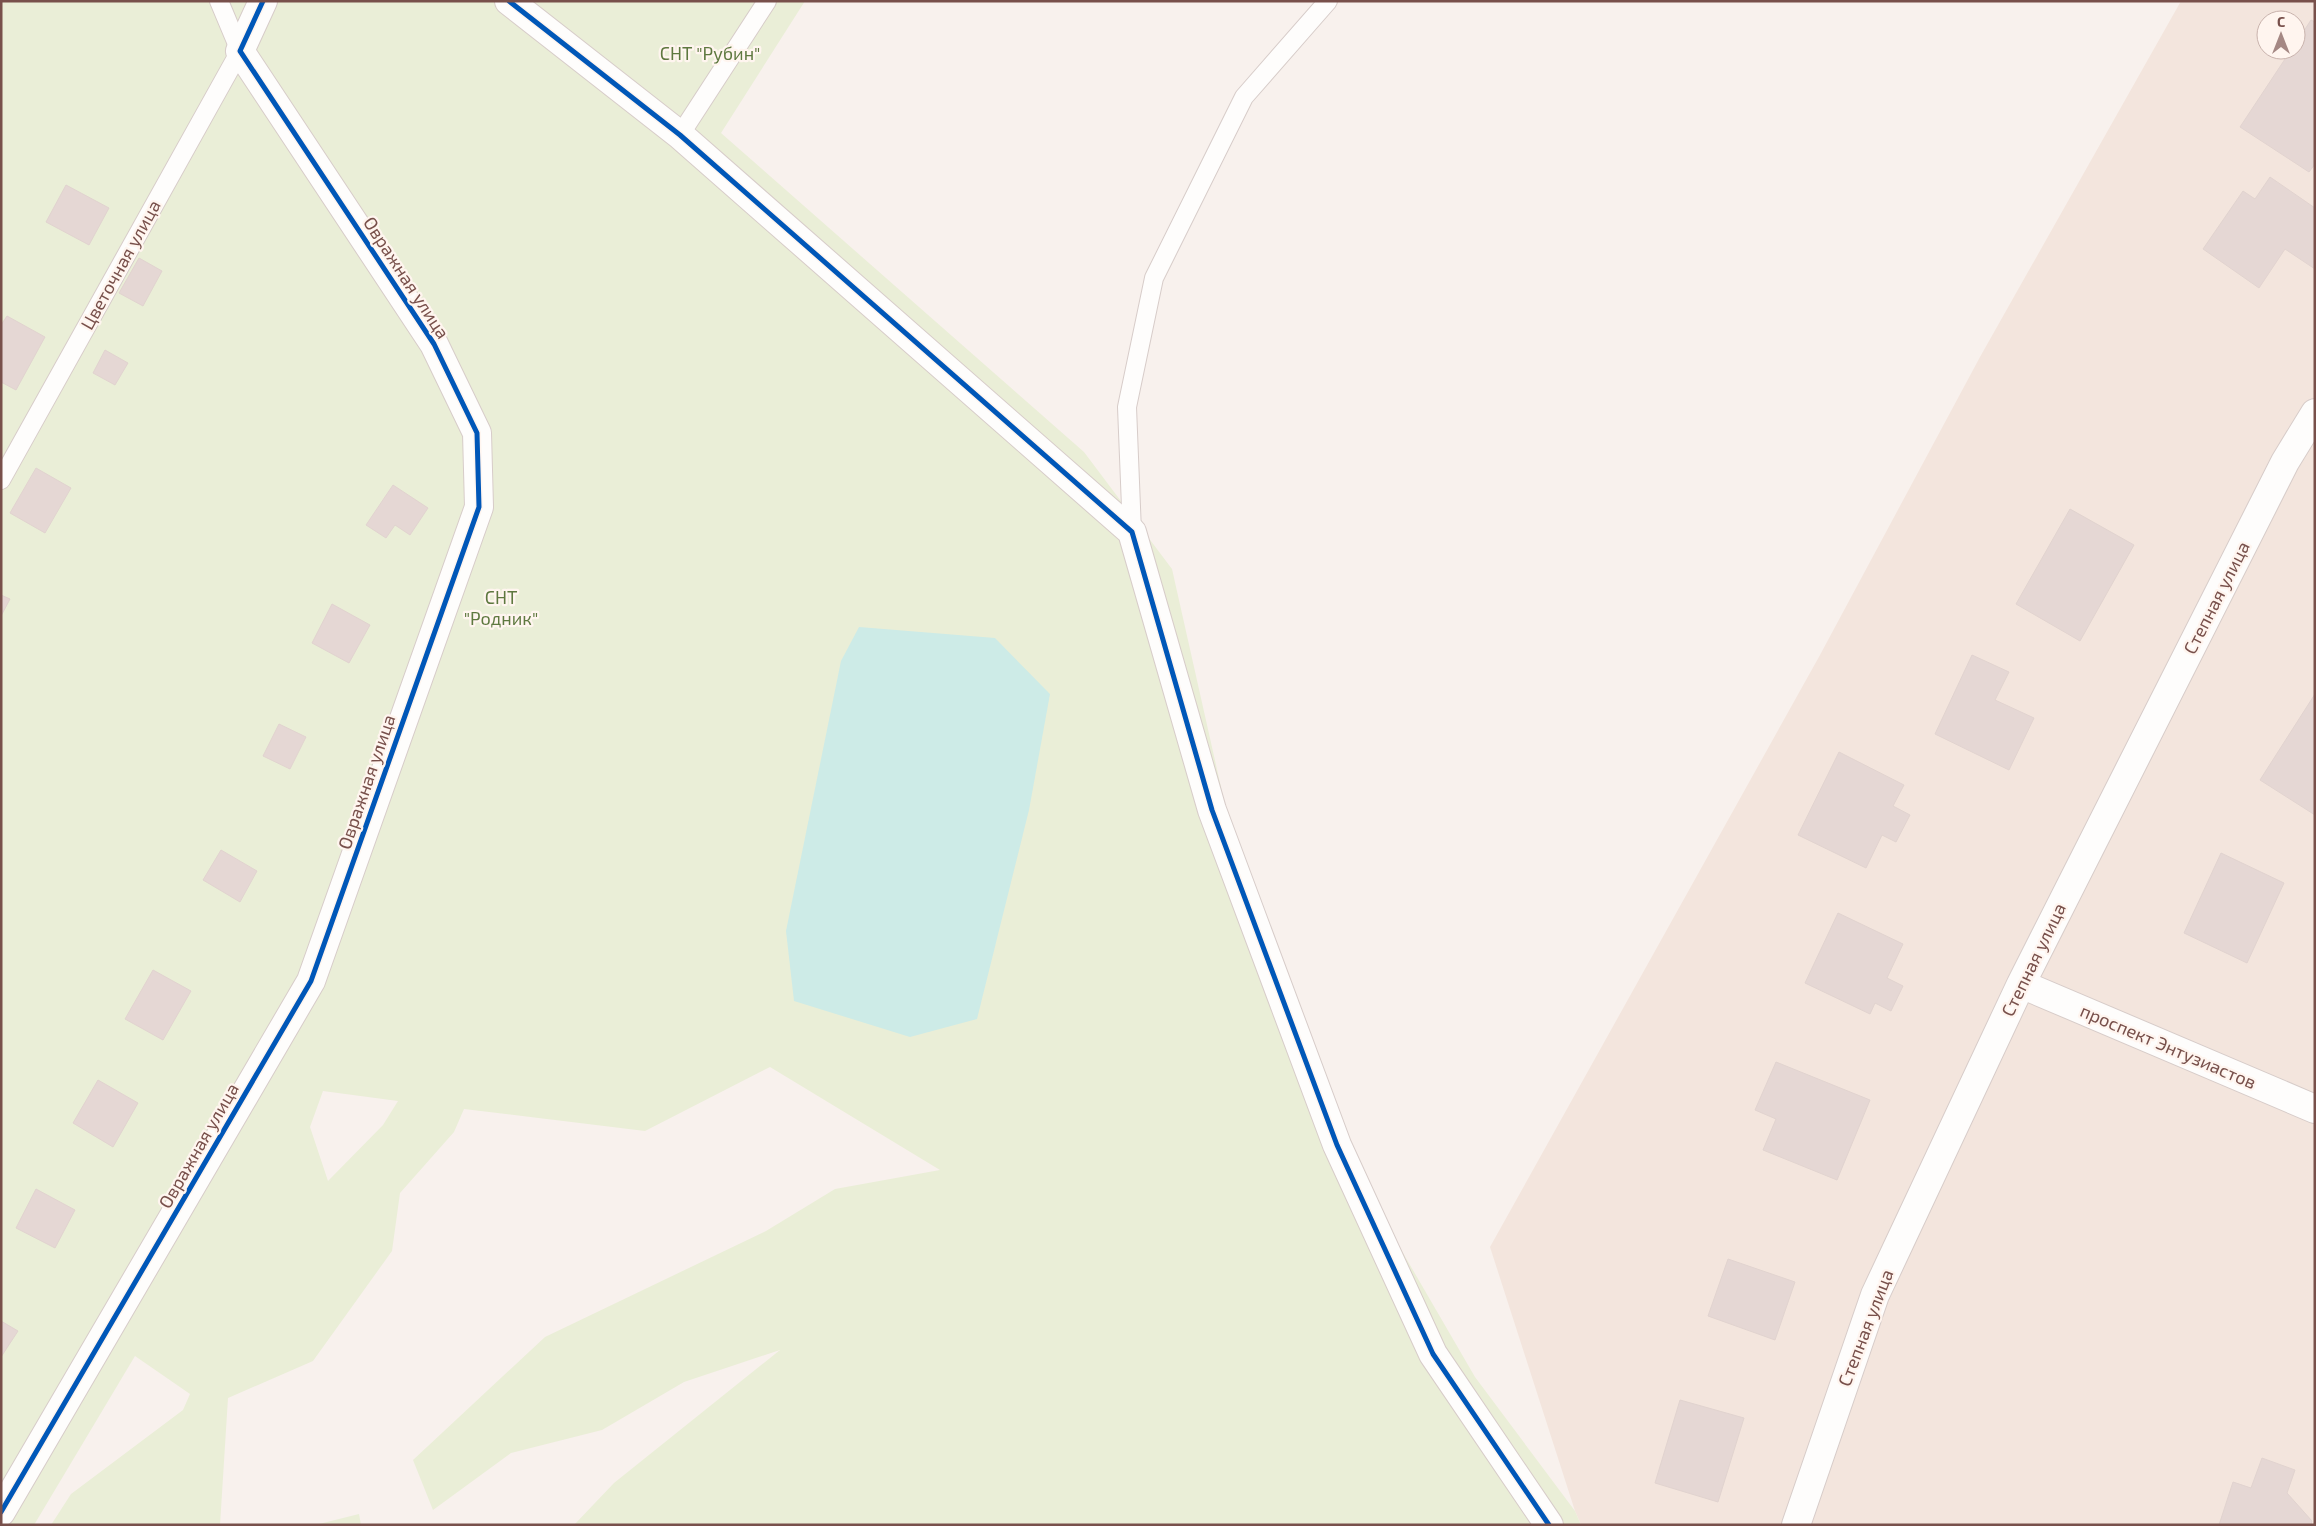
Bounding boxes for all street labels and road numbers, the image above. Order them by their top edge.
street label: Цветочная улица [75,196,165,333]
street label: Овражная улица [359,212,454,343]
street label: Степная улица [2178,538,2254,658]
street label: Овражная улица [333,711,399,852]
street label: Степная улица [1996,899,2070,1020]
street label: проспект Энтузиастов [2077,999,2260,1093]
street label: Овражная улица [153,1079,243,1212]
street label: Степная улица [1833,1266,1897,1389]

